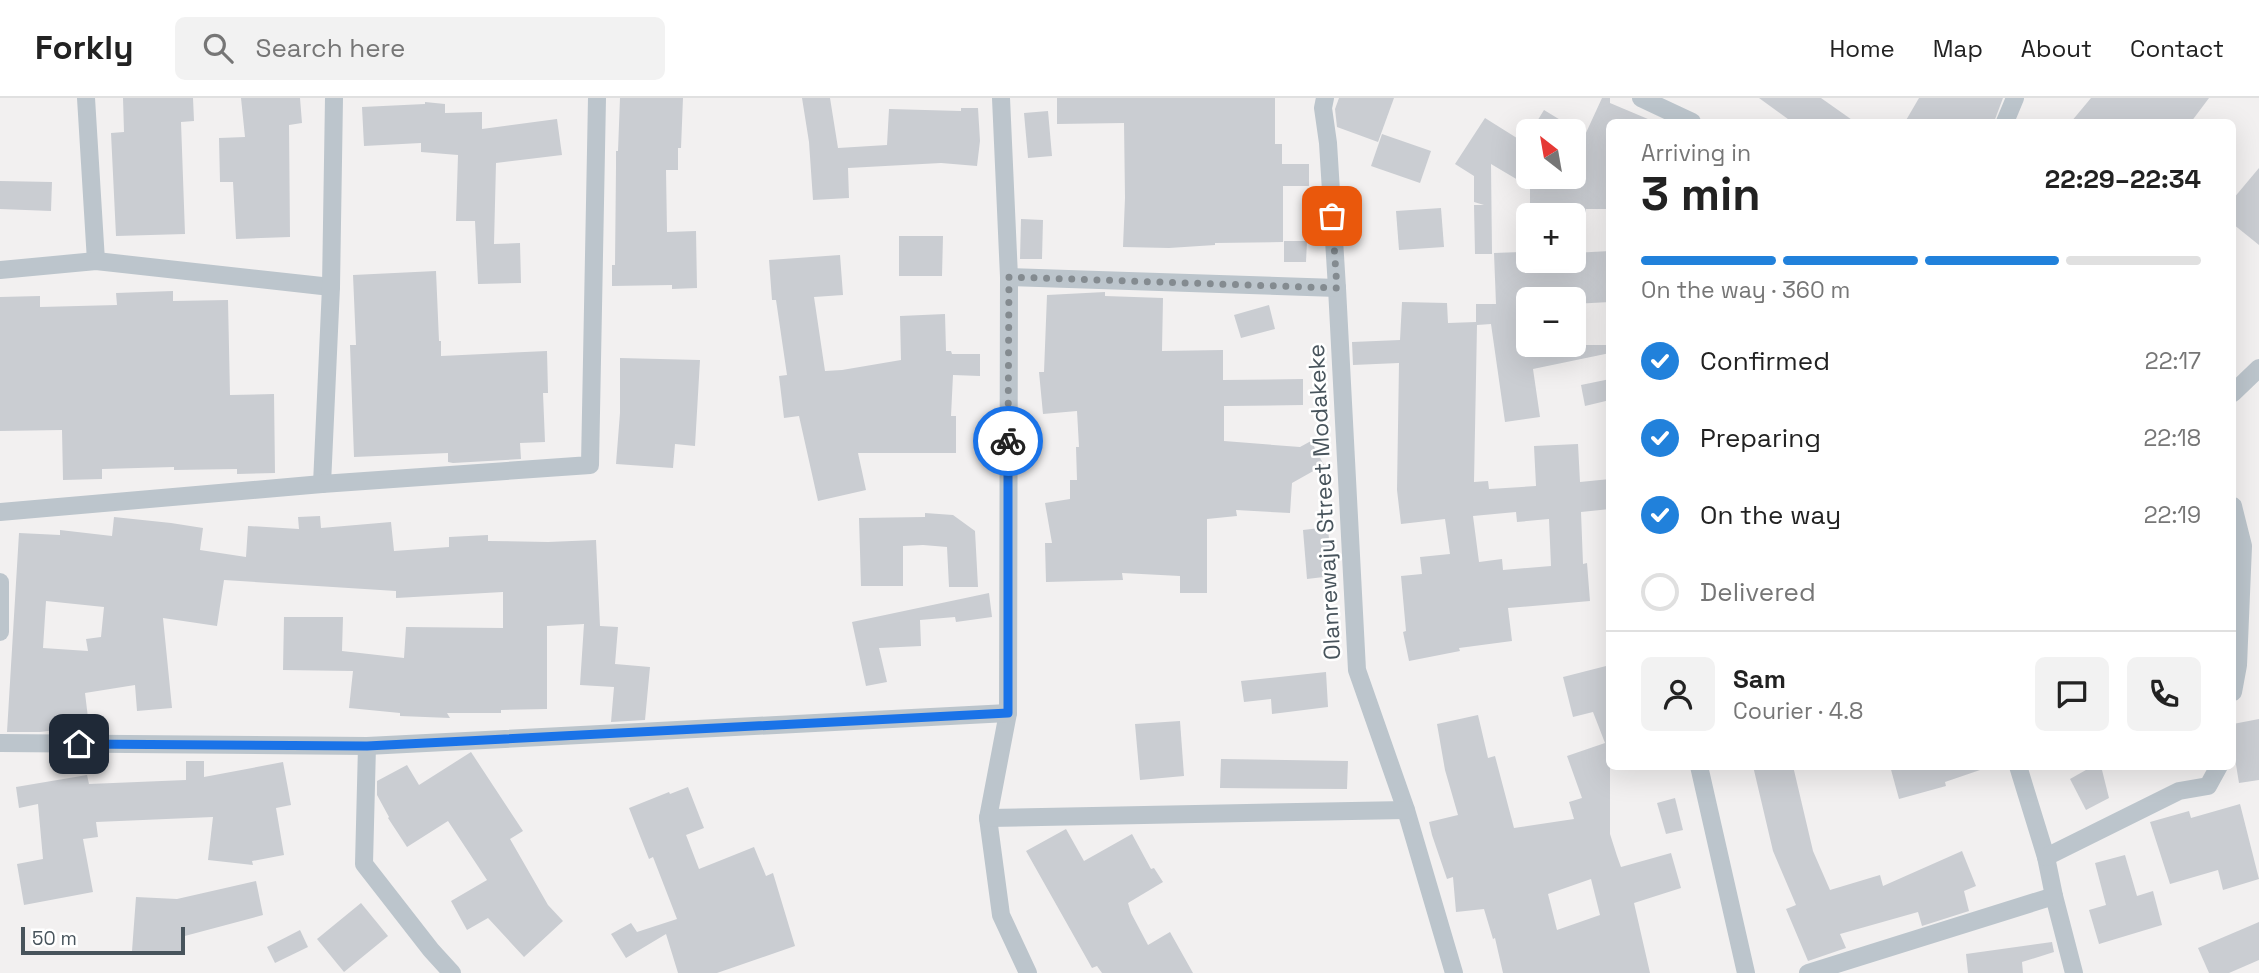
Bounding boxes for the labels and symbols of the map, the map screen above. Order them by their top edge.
north arrow [1516,119,1586,189]
pin [1302,186,1362,246]
street label: Olanrewaju Street Modakeke [1301,343,1347,661]
courier [973,406,1043,476]
pin [49,714,109,774]
scale bar [21,924,186,956]

